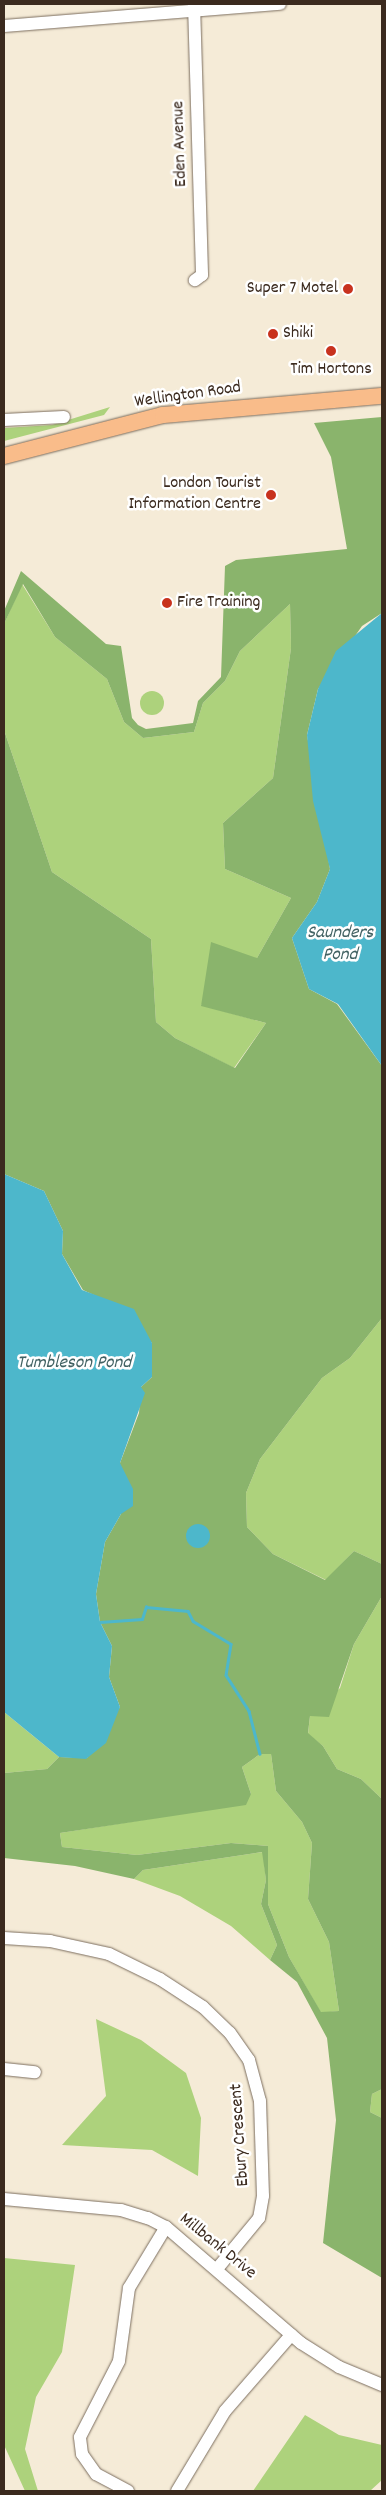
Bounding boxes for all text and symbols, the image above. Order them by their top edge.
street label: Eden Avenue [169,101,193,187]
place label: Super 7 Motel [247,278,338,300]
marker: Super 7 Motel [342,283,354,295]
place label: Shiki [283,323,313,345]
marker: Shiki [267,328,279,340]
marker: Tim Hortons [325,345,337,357]
place label: Tim Hortons [290,359,372,381]
street label: Wellington Road [133,378,243,414]
place label: London Tourist Information Centre [129,474,261,516]
marker: London Tourist Information Centre [265,489,277,501]
place label: Fire Training [177,592,260,614]
marker: Fire Training [161,597,173,609]
water label: Saunders Pond [307,923,373,967]
water label: Tumbleson Pond [17,1353,131,1375]
street label: Ebury Crescent [227,2083,255,2187]
street label: Millbank Drive [174,2209,260,2285]

